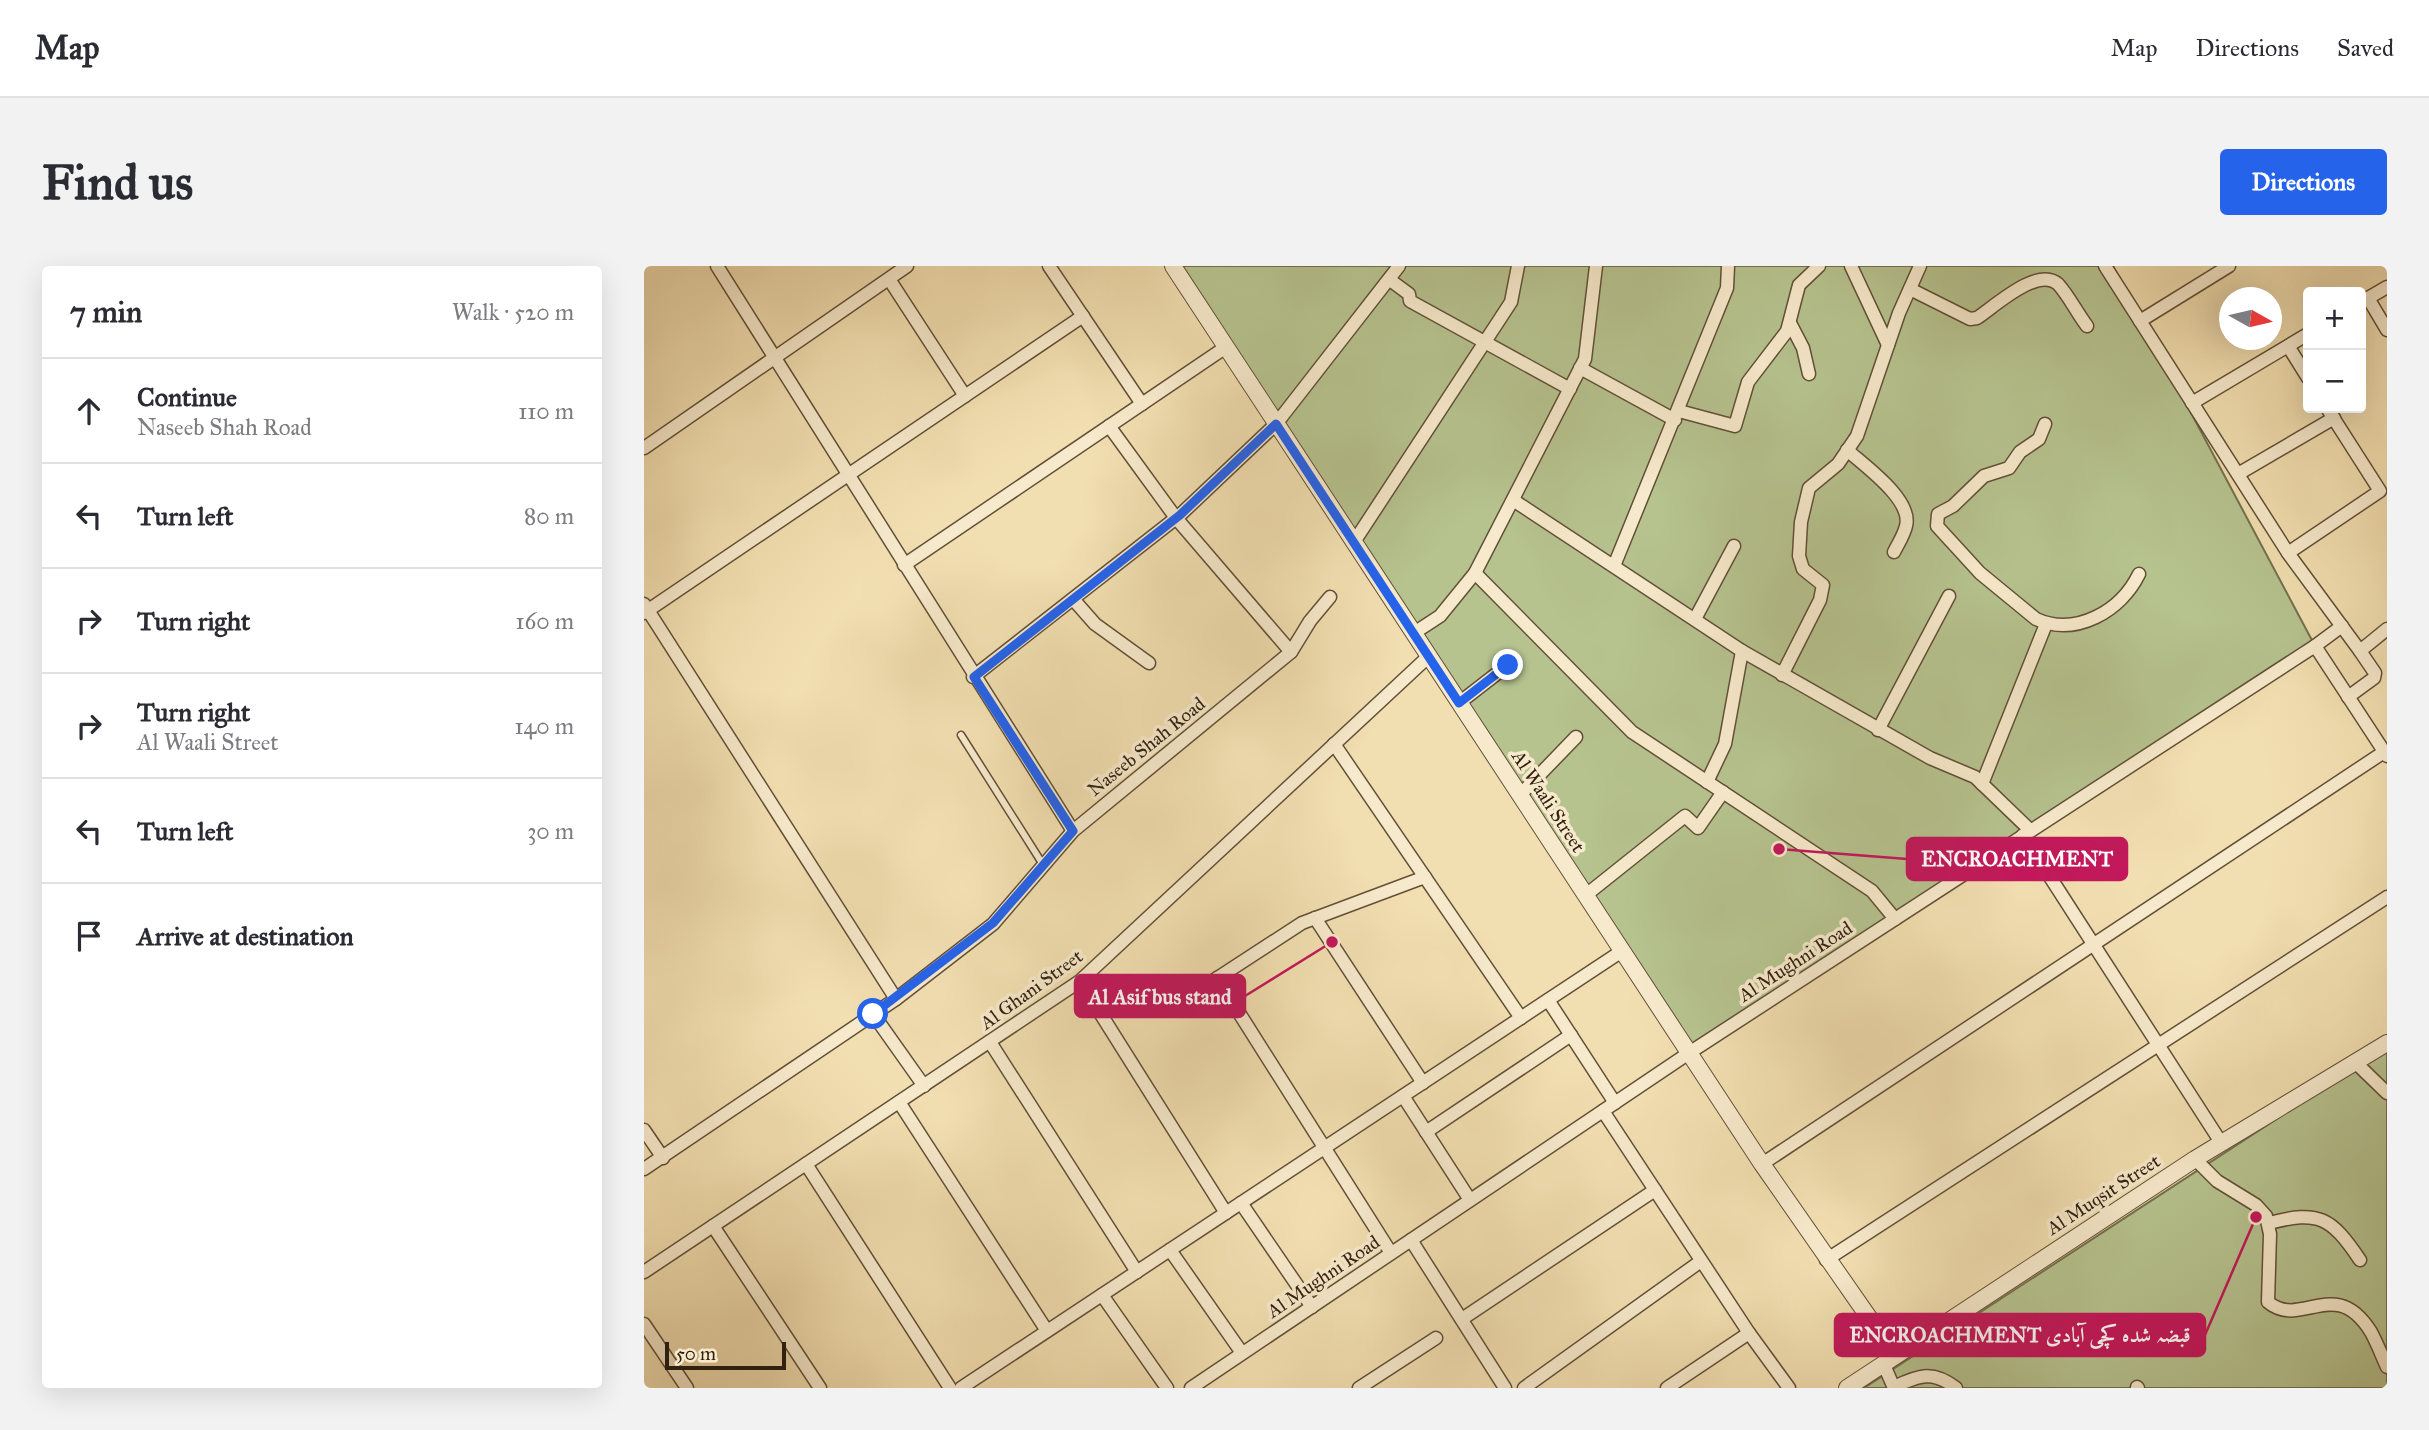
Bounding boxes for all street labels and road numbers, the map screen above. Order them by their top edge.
street label: Naseeb Shah Road [1083,692,1210,801]
street label: Al Waali Street [1507,745,1590,857]
street label: Al Mughni Road [1733,916,1857,1008]
street label: Al Ghani Street [975,944,1087,1035]
street label: Al Muqsit Street [2041,1149,2165,1241]
street label: Al Mughni Road [1262,1230,1385,1324]

